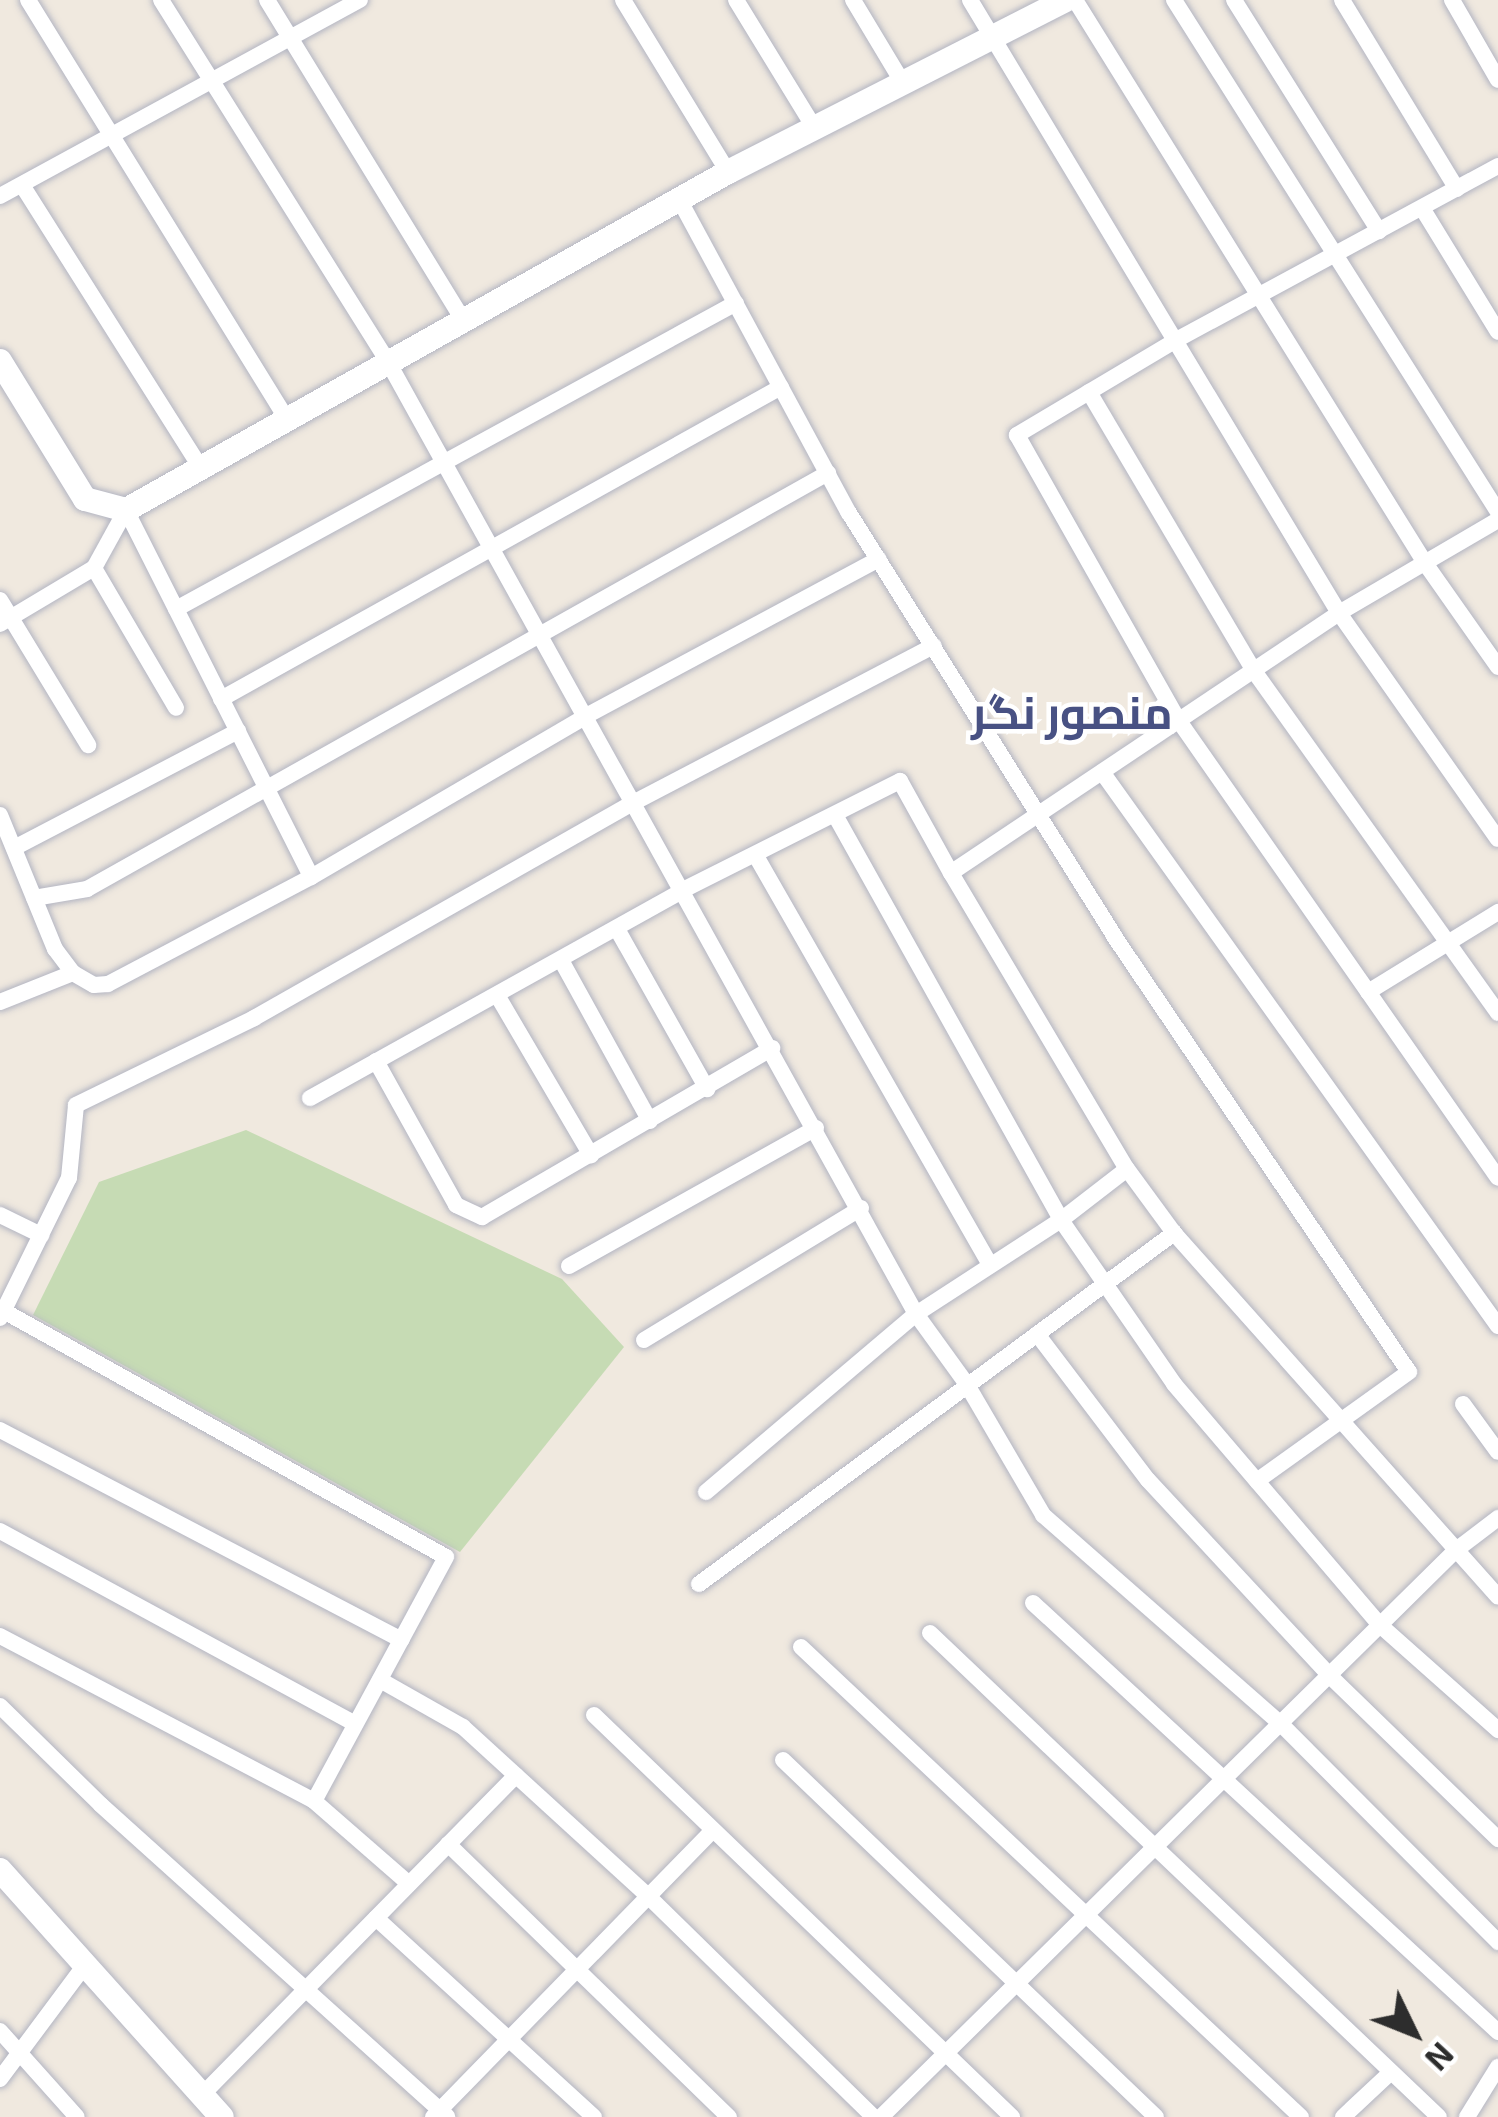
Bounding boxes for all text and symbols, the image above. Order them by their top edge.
district label: منصور نگر [971,685,1173,739]
north arrow [1354,1973,1474,2093]
text: N [1418,2035,1463,2080]

